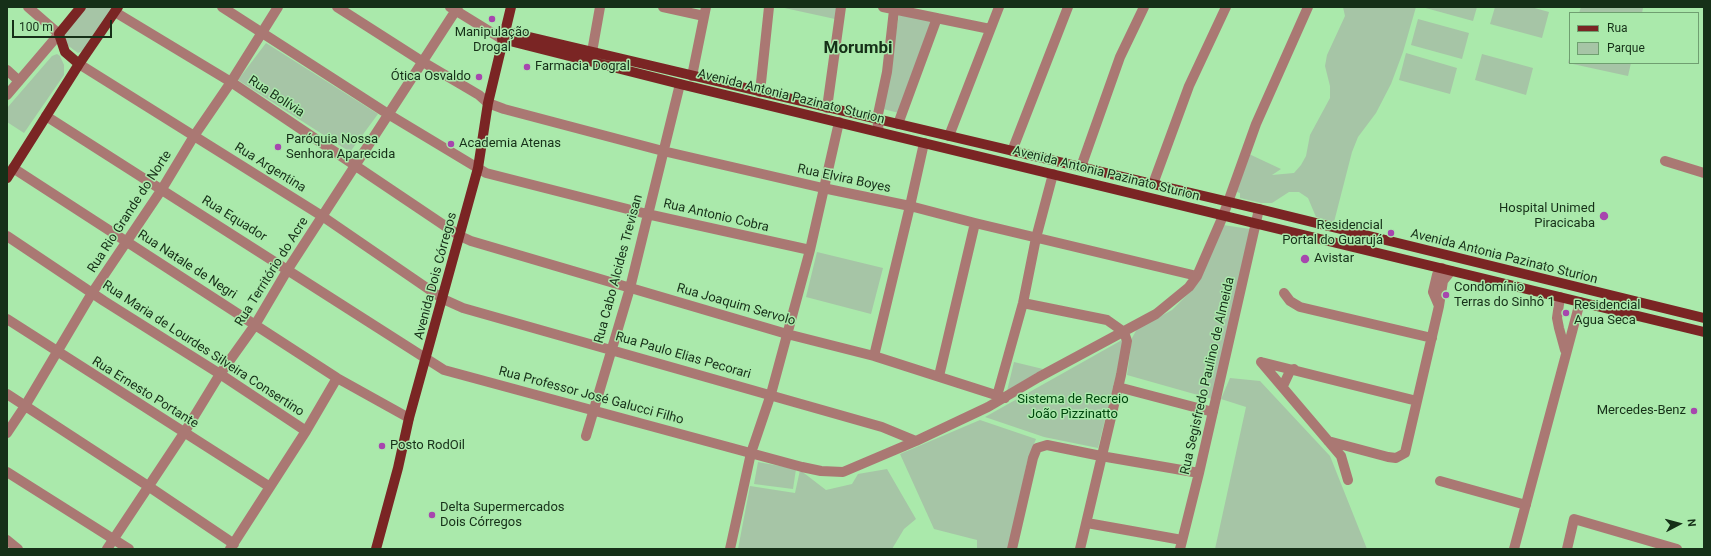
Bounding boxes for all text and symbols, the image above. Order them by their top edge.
scale bar [14,12,114,38]
legend [1569,12,1699,64]
marker: Manipulação Drogal [487,14,497,24]
text: 100 m [19,20,53,34]
text: Rua [1607,21,1628,35]
place label: Manipulação Drogal [455,25,529,56]
district label: Morumbi [823,39,893,59]
text: Parque [1607,41,1645,55]
place label: Farmacia Dogral [535,59,630,75]
marker: Farmacia Dogral [522,62,532,72]
street label: Avenida Antonia Pazinato Sturion [696,66,886,128]
place label: Ótica Osvaldo [391,69,471,85]
marker: Ótica Osvaldo [474,72,484,82]
street label: Rua Bolívia [245,73,307,121]
place label: Paróquia Nossa Senhora Aparecida [286,132,395,163]
place label: Academia Atenas [459,136,561,152]
marker: Academia Atenas [446,139,456,149]
street label: Rua Argentina [231,140,309,196]
marker: Paróquia Nossa Senhora Aparecida [273,142,283,152]
street label: Avenida Antonia Pazinato Sturion [1011,143,1201,205]
street label: Rua Rio Grande do Norte [85,148,175,276]
street label: Rua Elvira Boyes [796,161,892,197]
street label: Rua Equador [199,193,269,245]
street label: Rua Cabo Alcides Trevisan [592,193,646,345]
street label: Rua Antonio Cobra [662,196,770,236]
place label: Hospital Unimed Piracicaba [1499,201,1595,232]
marker: Hospital Unimed Piracicaba [1598,210,1610,222]
street label: Avenida Dois Córregos [411,211,461,341]
street label: Rua Território do Acre [232,215,312,329]
place label: Residencial Portal do Guarujá [1282,218,1383,249]
street label: Avenida Antonia Pazinato Sturion [1409,226,1599,288]
street label: Rua Natale de Negri [135,227,239,303]
marker: Residencial Portal do Guarujá [1386,228,1396,238]
place label: Avistar [1314,251,1354,267]
marker: Avistar [1299,253,1311,265]
street label: Rua Segisfredo Paulino de Almeida [1178,276,1238,476]
street label: Rua Maria de Lourdes Silveira Consertino [99,278,307,420]
place label: Condomínio Terras do Sinhô 1 [1454,280,1555,311]
street label: Rua Joaquim Servolo [675,281,797,329]
marker: Condomínio Terras do Sinhô 1 [1441,290,1451,300]
place label: Residencial Agua Seca [1574,298,1640,329]
marker: Residencial Agua Seca [1561,308,1571,318]
street label: Rua Paulo Elias Pecorari [613,329,753,383]
street label: Rua Ernesto Portante [89,354,201,432]
street label: Rua Professor José Galucci Filho [497,364,685,428]
park label: Sistema de Recreio João Pìzzinatto [1017,392,1129,423]
place label: Mercedes-Benz [1597,403,1686,419]
marker: Mercedes-Benz [1689,406,1699,416]
place label: Posto RodOil [390,438,465,454]
marker: Posto RodOil [377,441,387,451]
place label: Delta Supermercados Dois Córregos [440,500,565,531]
north arrow [1659,504,1699,544]
marker: Delta Supermercados Dois Córregos [427,510,437,520]
text: N [1685,518,1698,527]

